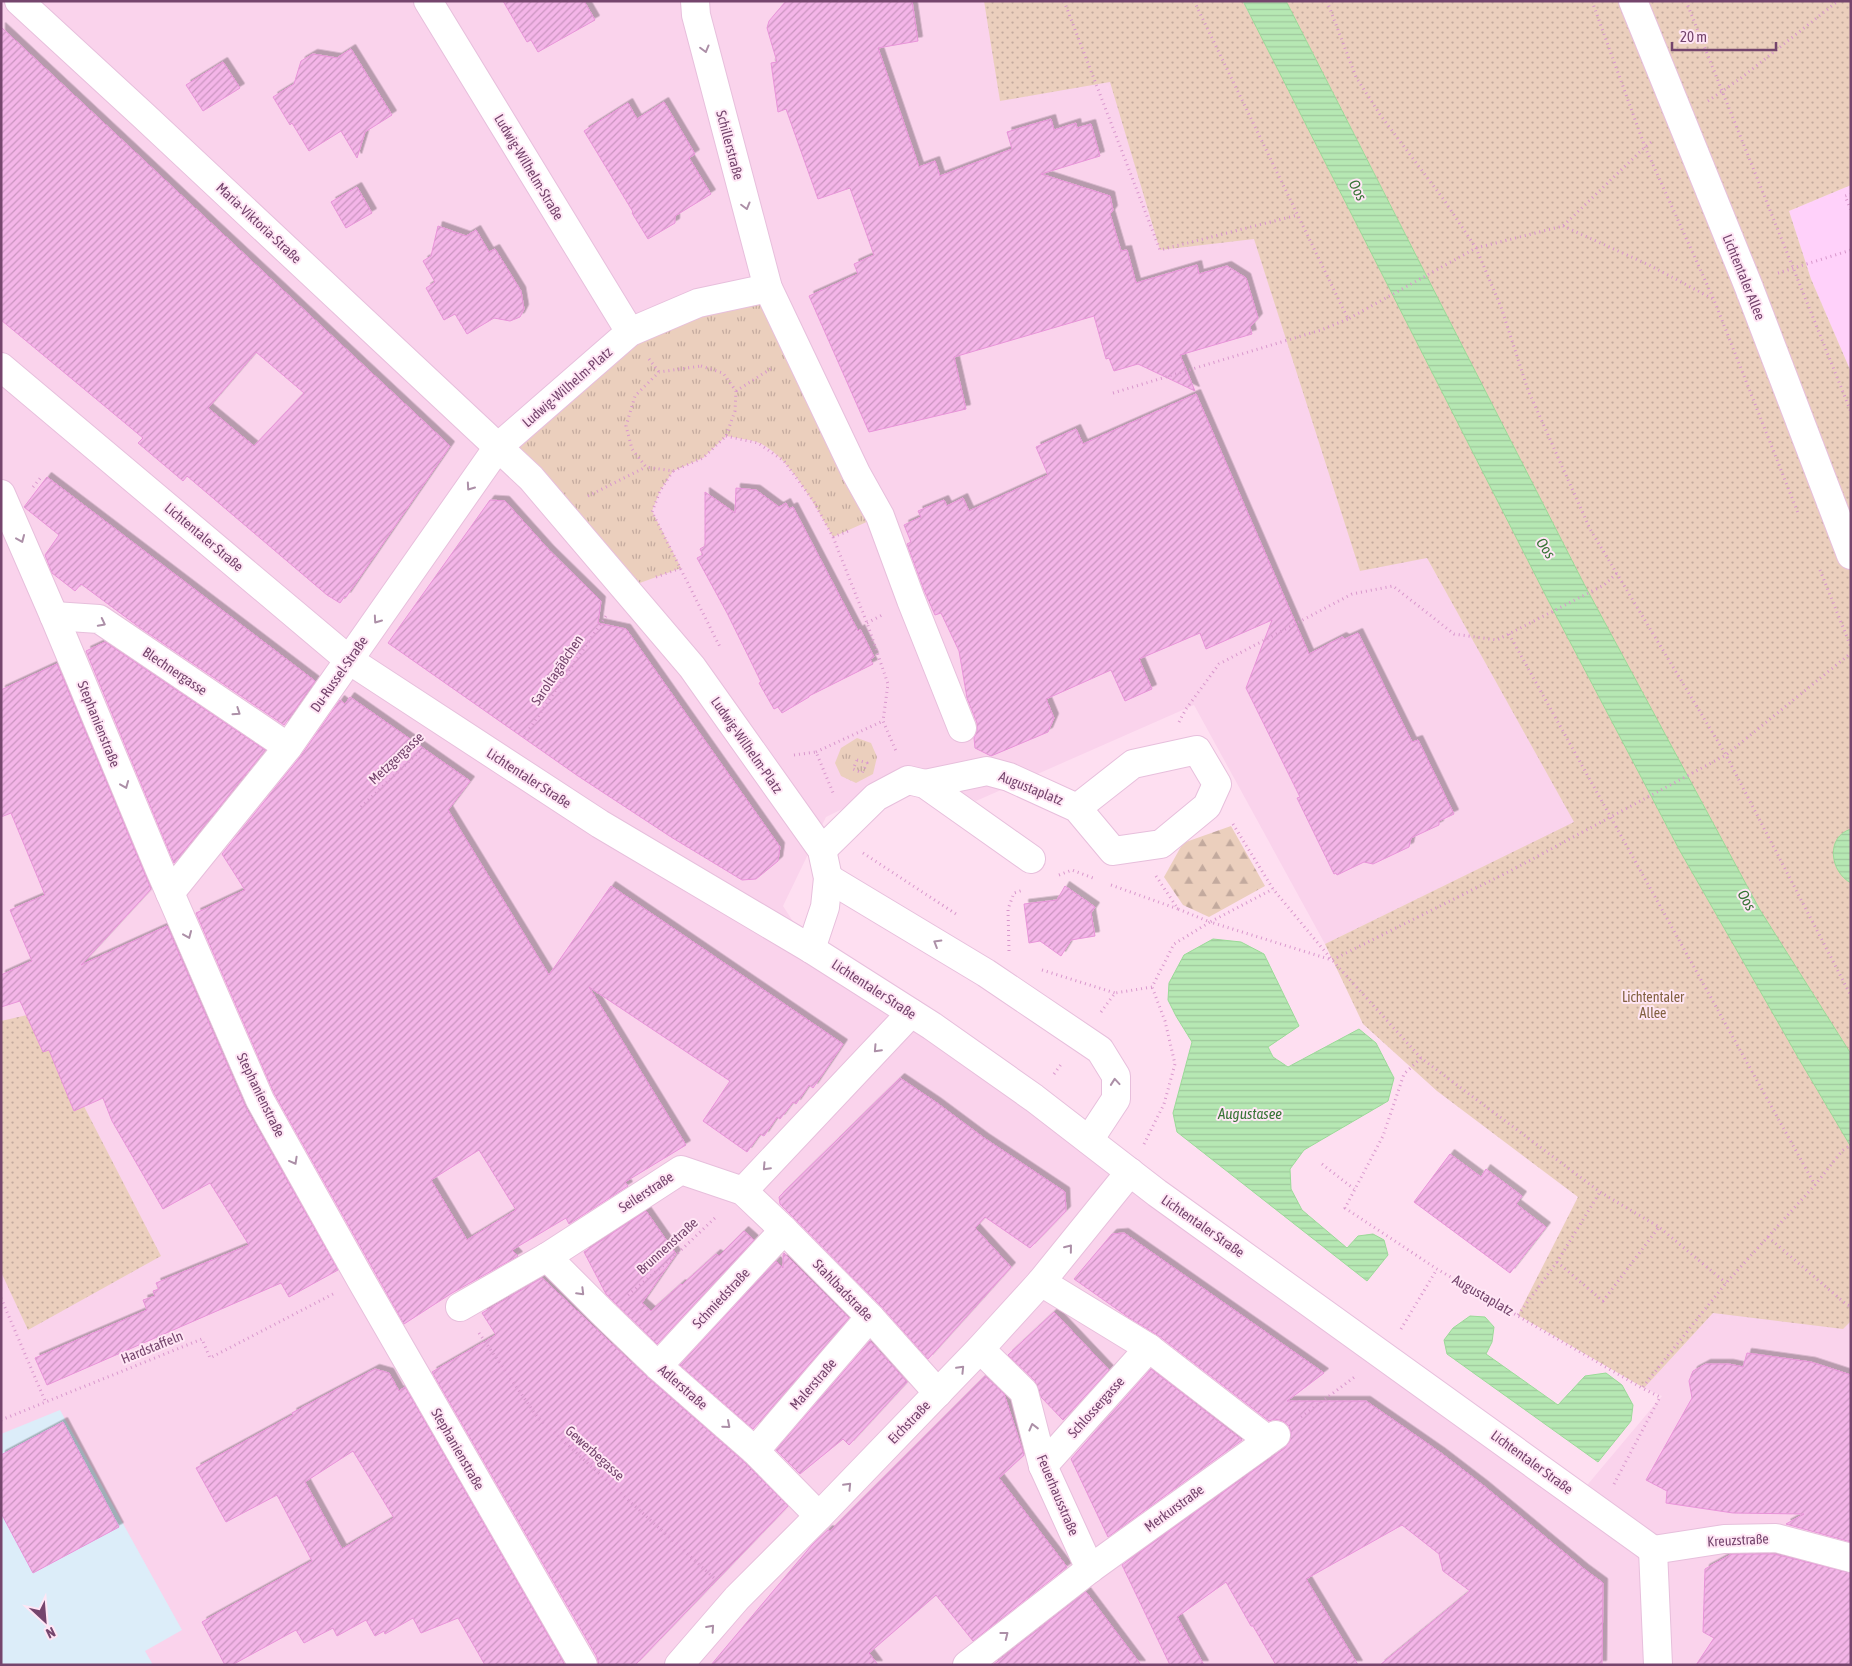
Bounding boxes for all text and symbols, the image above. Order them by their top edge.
scale bar [1672,20,1776,52]
text: 20 m [1680,28,1707,45]
one-way arrow [699,44,710,53]
street label: Schillerstraße [713,109,747,181]
street label: Ludwig-Wilhelm-Straße [491,111,567,223]
water label: Oos [1346,177,1370,203]
street label: Maria-Viktoria-Straße [213,179,305,267]
one-way arrow [740,201,751,210]
street label: Lichtentaler Allee [1720,232,1768,322]
street label: Ludwig-Wilhelm-Platz [519,344,615,430]
one-way arrow [467,481,476,491]
street label: Lichtentaler Straße [162,500,246,574]
one-way arrow [15,534,26,543]
water label: Oos [1533,534,1559,562]
one-way arrow [374,614,383,624]
one-way arrow [97,616,106,627]
street label: Saroltagäßchen [528,632,586,708]
street label: Du-Russel-Straße [307,633,371,715]
street label: Blechnergasse [140,644,210,698]
street label: Stephanienstraße [74,679,124,769]
street label: Ludwig-Wilhelm-Platz [708,694,786,796]
one-way arrow [231,706,241,715]
street label: Metzgergasse [365,729,427,787]
street label: Lichtentaler Straße [484,745,574,811]
street label: Augustaplatz [997,768,1065,808]
one-way arrow [118,780,129,789]
water label: Oos [1734,887,1760,913]
one-way arrow [182,930,193,939]
one-way arrow [933,940,942,950]
street label: Lichtentaler Straße [829,956,919,1022]
park label: Lichtentaler Allee [1622,989,1685,1021]
one-way arrow [874,1043,883,1052]
street label: Stephanienstraße [234,1050,288,1140]
one-way arrow [1110,1077,1121,1085]
water label: Augustasee [1217,1105,1282,1122]
one-way arrow [288,1156,298,1165]
one-way arrow [763,1161,772,1170]
street label: Seilerstraße [616,1168,676,1216]
street label: Lichtentaler Straße [1159,1192,1247,1260]
street label: Brunnenstraße [633,1214,701,1278]
one-way arrow [1064,1244,1073,1253]
street label: Stahlbadstraße [810,1256,876,1324]
street label: Schmiedstraße [689,1265,753,1331]
street label: Augustaplatz [1450,1271,1516,1319]
one-way arrow [575,1286,584,1295]
street label: Hardstaffeln [119,1327,185,1367]
street label: Malerstraße [787,1355,839,1413]
street label: Adlerstraße [655,1361,711,1413]
one-way arrow [955,1365,964,1374]
street label: Schlossergasse [1064,1373,1128,1441]
street label: Eichstraße [885,1397,933,1447]
street label: Stephanienstraße [428,1405,488,1493]
one-way arrow [721,1420,730,1429]
street label: Gewerbegasse [562,1422,628,1484]
one-way arrow [1028,1422,1039,1431]
street label: Lichtentaler Straße [1488,1427,1576,1497]
street label: Feuerhausstraße [1034,1452,1082,1538]
street label: Merkurstraße [1141,1481,1207,1535]
one-way arrow [842,1483,851,1492]
street label: Kreuzstraße [1707,1530,1769,1550]
north arrow [20,1596,70,1646]
text: N [43,1624,58,1642]
one-way arrow [705,1624,714,1633]
one-way arrow [999,1632,1008,1640]

